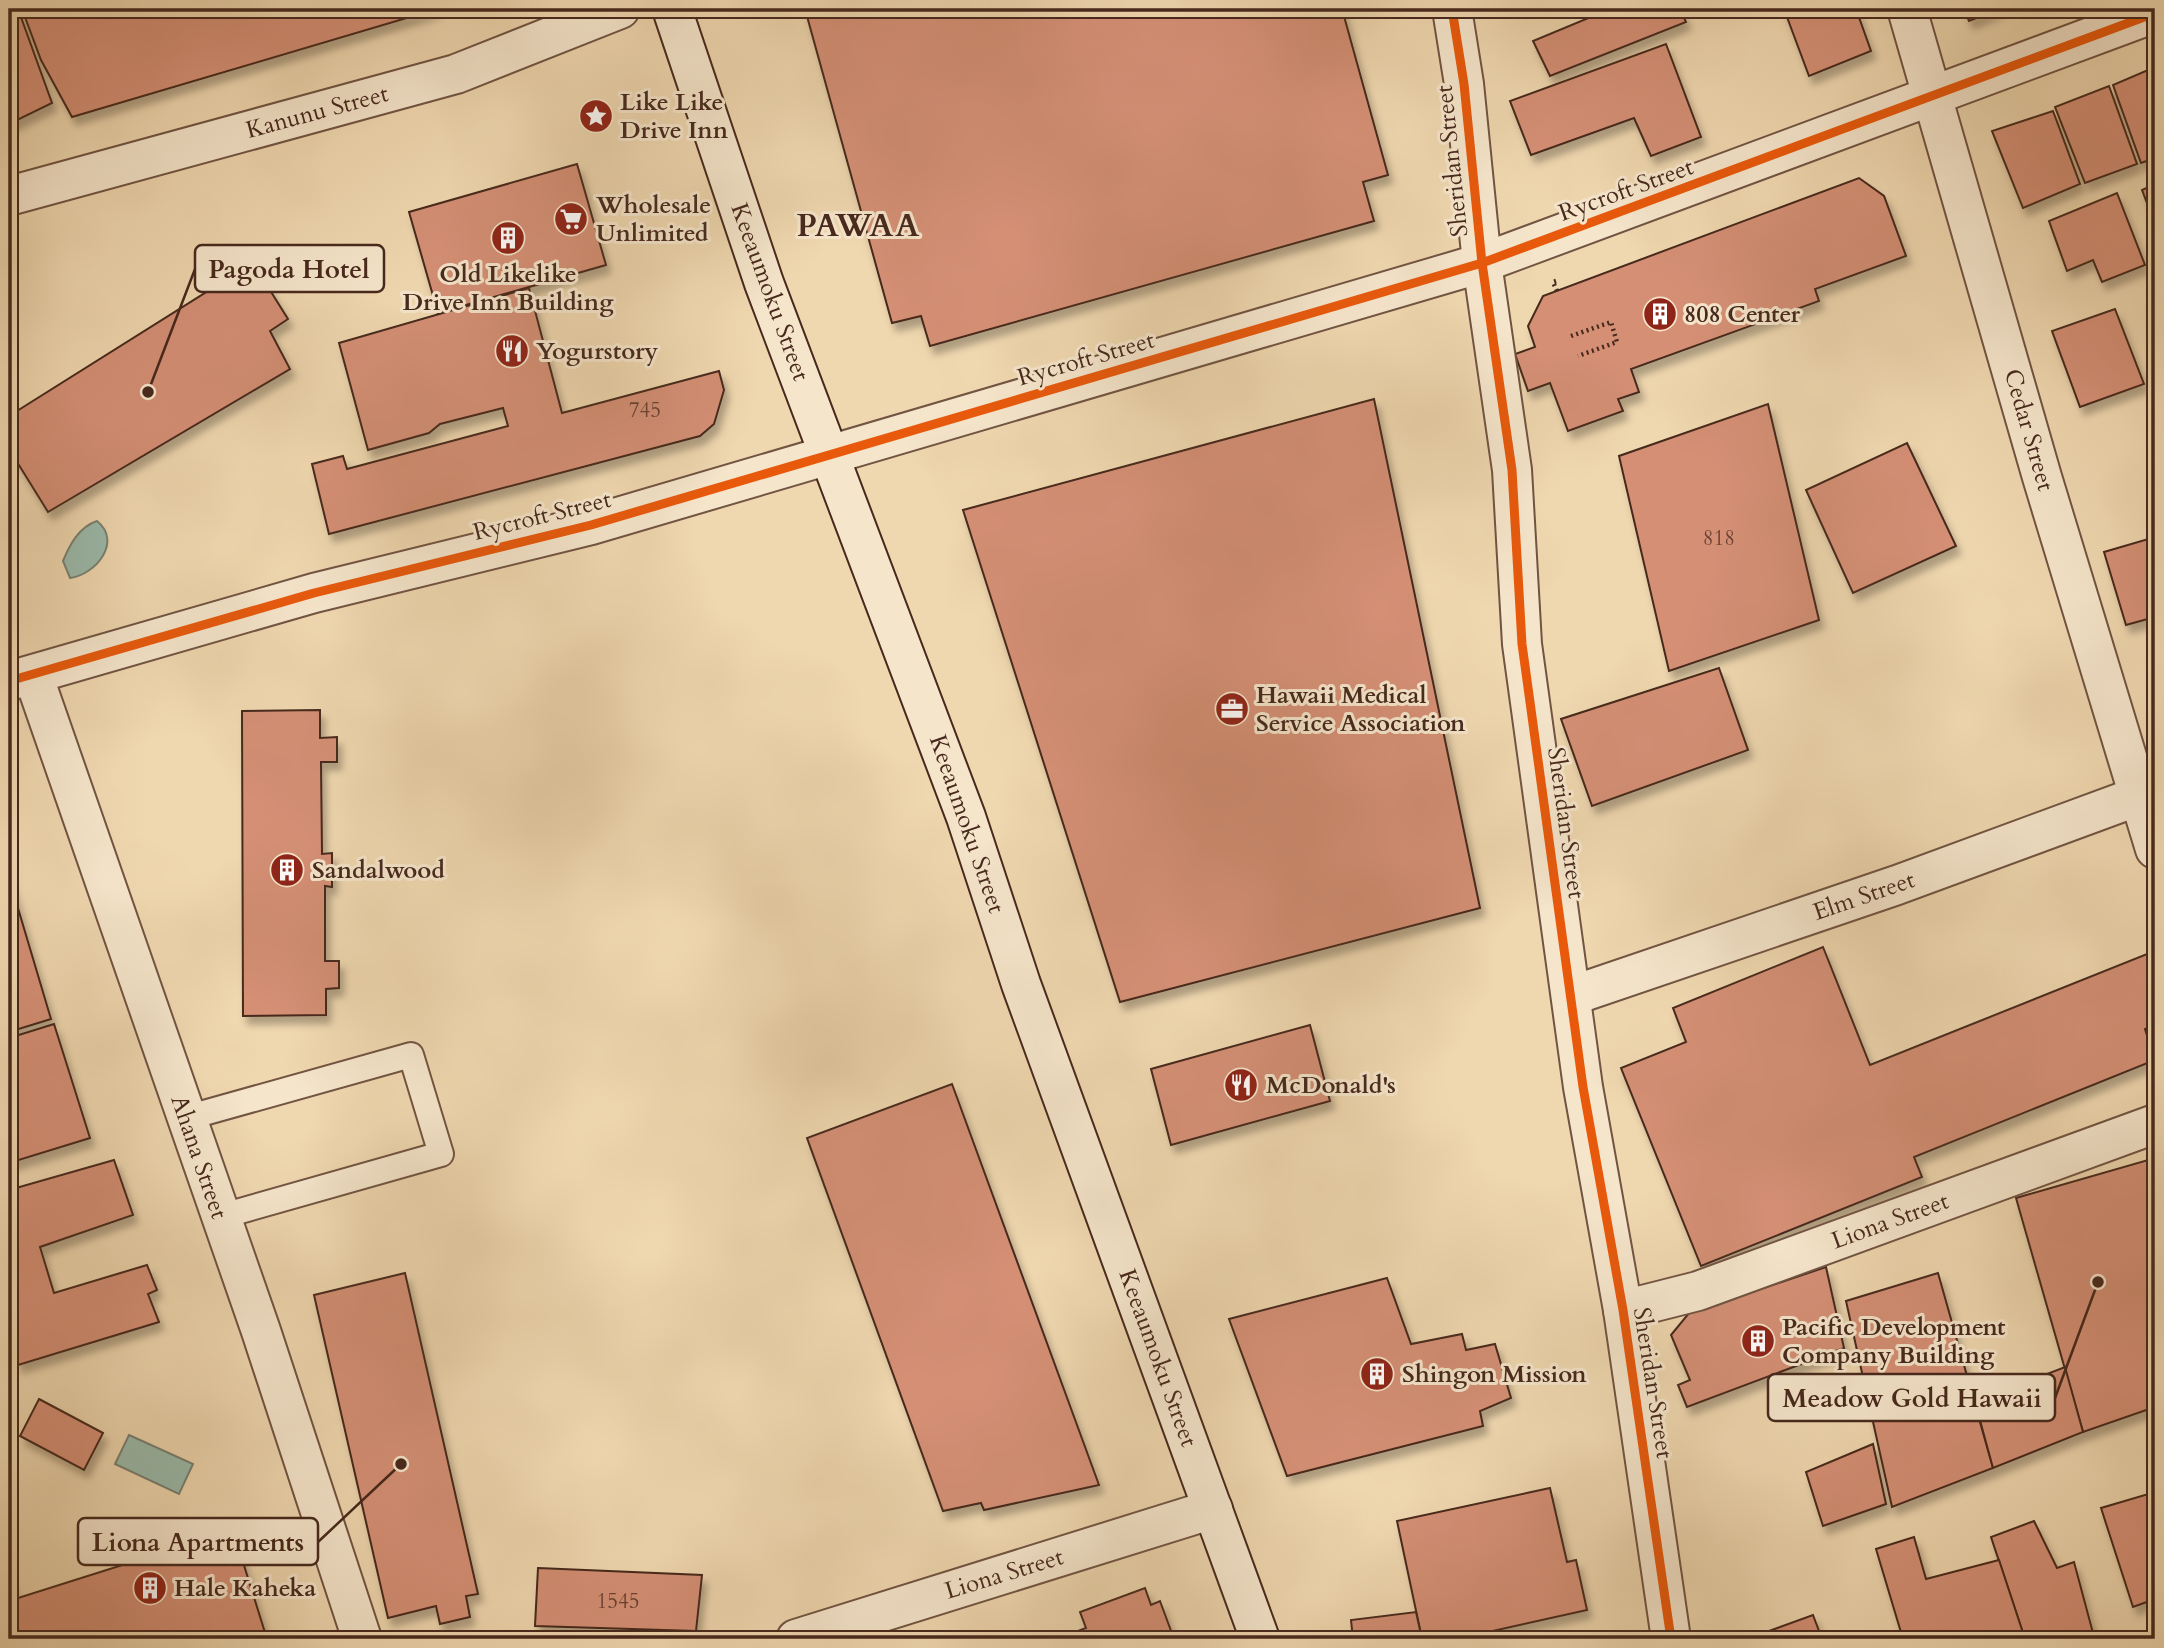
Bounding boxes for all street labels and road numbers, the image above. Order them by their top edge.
street label: Kanunu Street [242,77,392,147]
street label: Sheridan Street [1428,83,1476,239]
street label: Rycroft Street [1554,150,1698,230]
street label: Keeaumoku Street [723,199,818,386]
street label: Rycroft Street [1014,324,1159,394]
street label: Cedar Street [1996,365,2062,495]
street label: Rycroft Street [470,483,615,549]
street label: Keeaumoku Street [921,730,1013,918]
street label: Sheridan Street [1539,745,1593,901]
street label: Elm Street [1809,863,1920,929]
street label: Ahana Street [162,1091,236,1224]
street label: Liona Street [1827,1184,1954,1257]
street label: Keeaumoku Street [1111,1265,1206,1452]
street label: Sheridan Street [1625,1305,1681,1461]
street label: Liona Street [941,1540,1068,1608]

